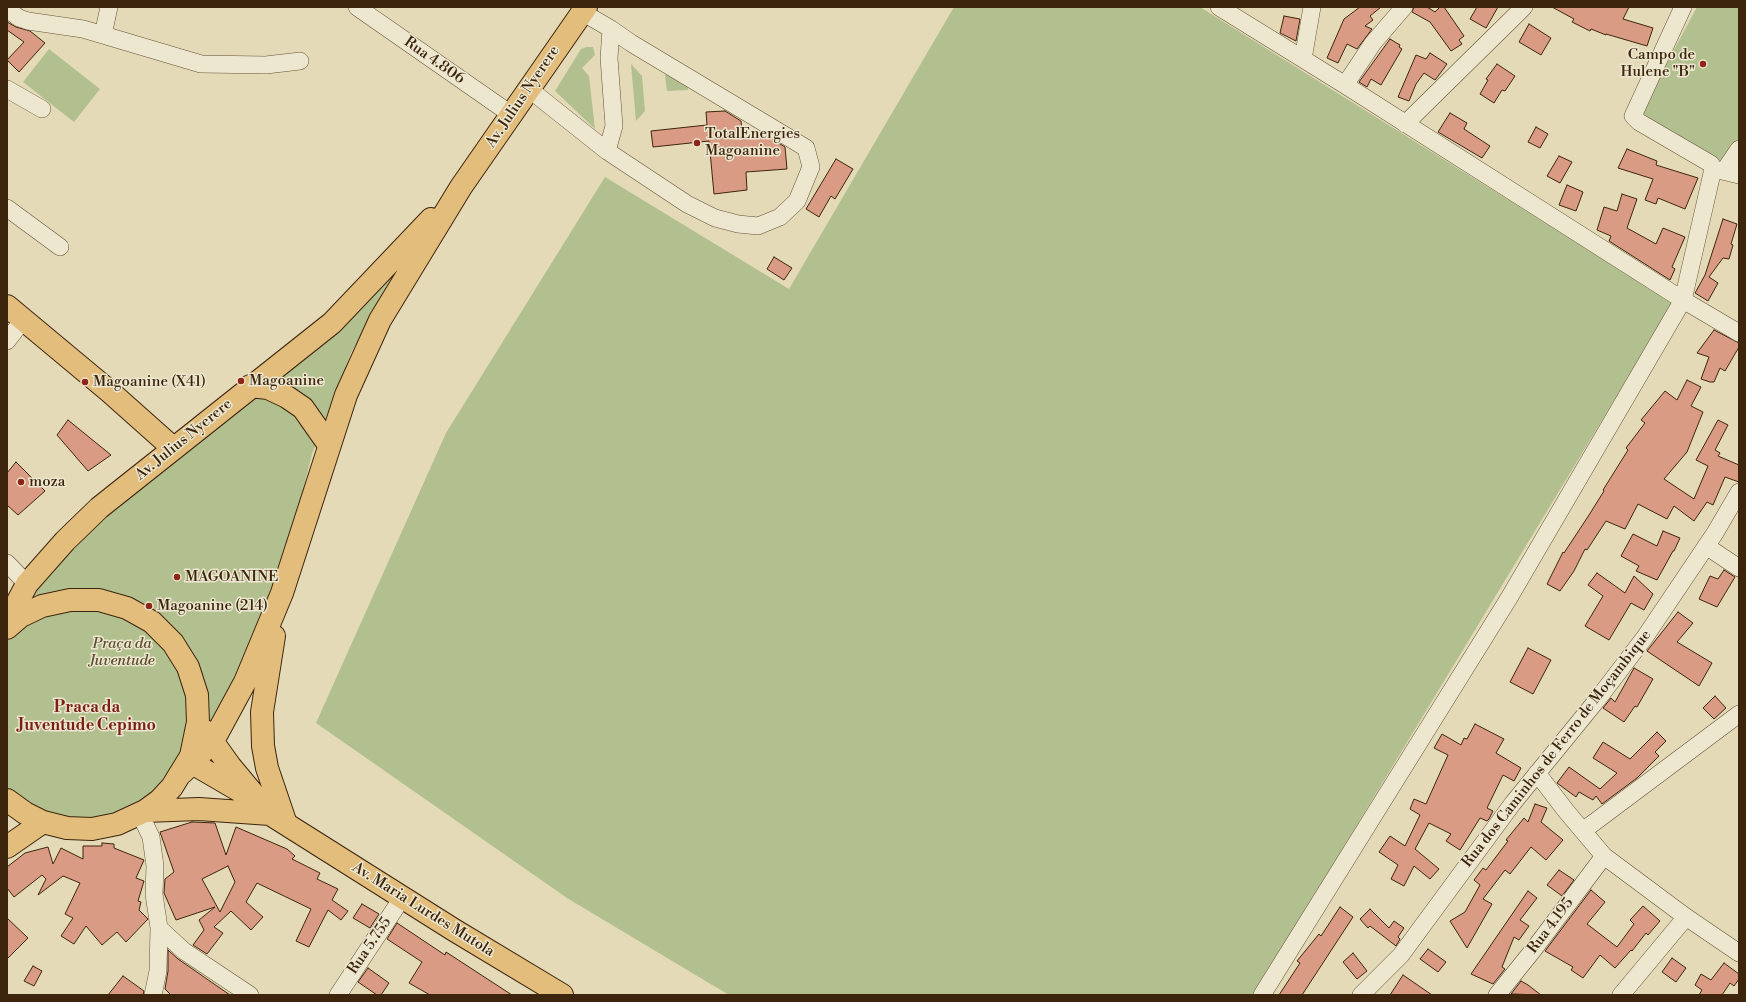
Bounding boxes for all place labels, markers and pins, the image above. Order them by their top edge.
place label: Campo de Hulene "B" [1620,46,1695,81]
marker: Campo de Hulene "B" [1698,59,1708,69]
place label: TotalEnergies Magoanine [705,125,800,160]
marker: TotalEnergies Magoanine [692,138,702,148]
place label: Magoanine [249,372,324,390]
place label: Magoanine (X41) [93,373,206,391]
marker: Magoanine [236,376,246,386]
marker: Magoanine (X41) [80,377,90,387]
place label: moza [29,473,65,491]
marker: moza [16,477,26,487]
place label: MAGOANINE [185,568,278,586]
marker: MAGOANINE [172,572,182,582]
place label: Magoanine (214) [157,597,268,615]
marker: Magoanine (214) [144,601,154,611]

